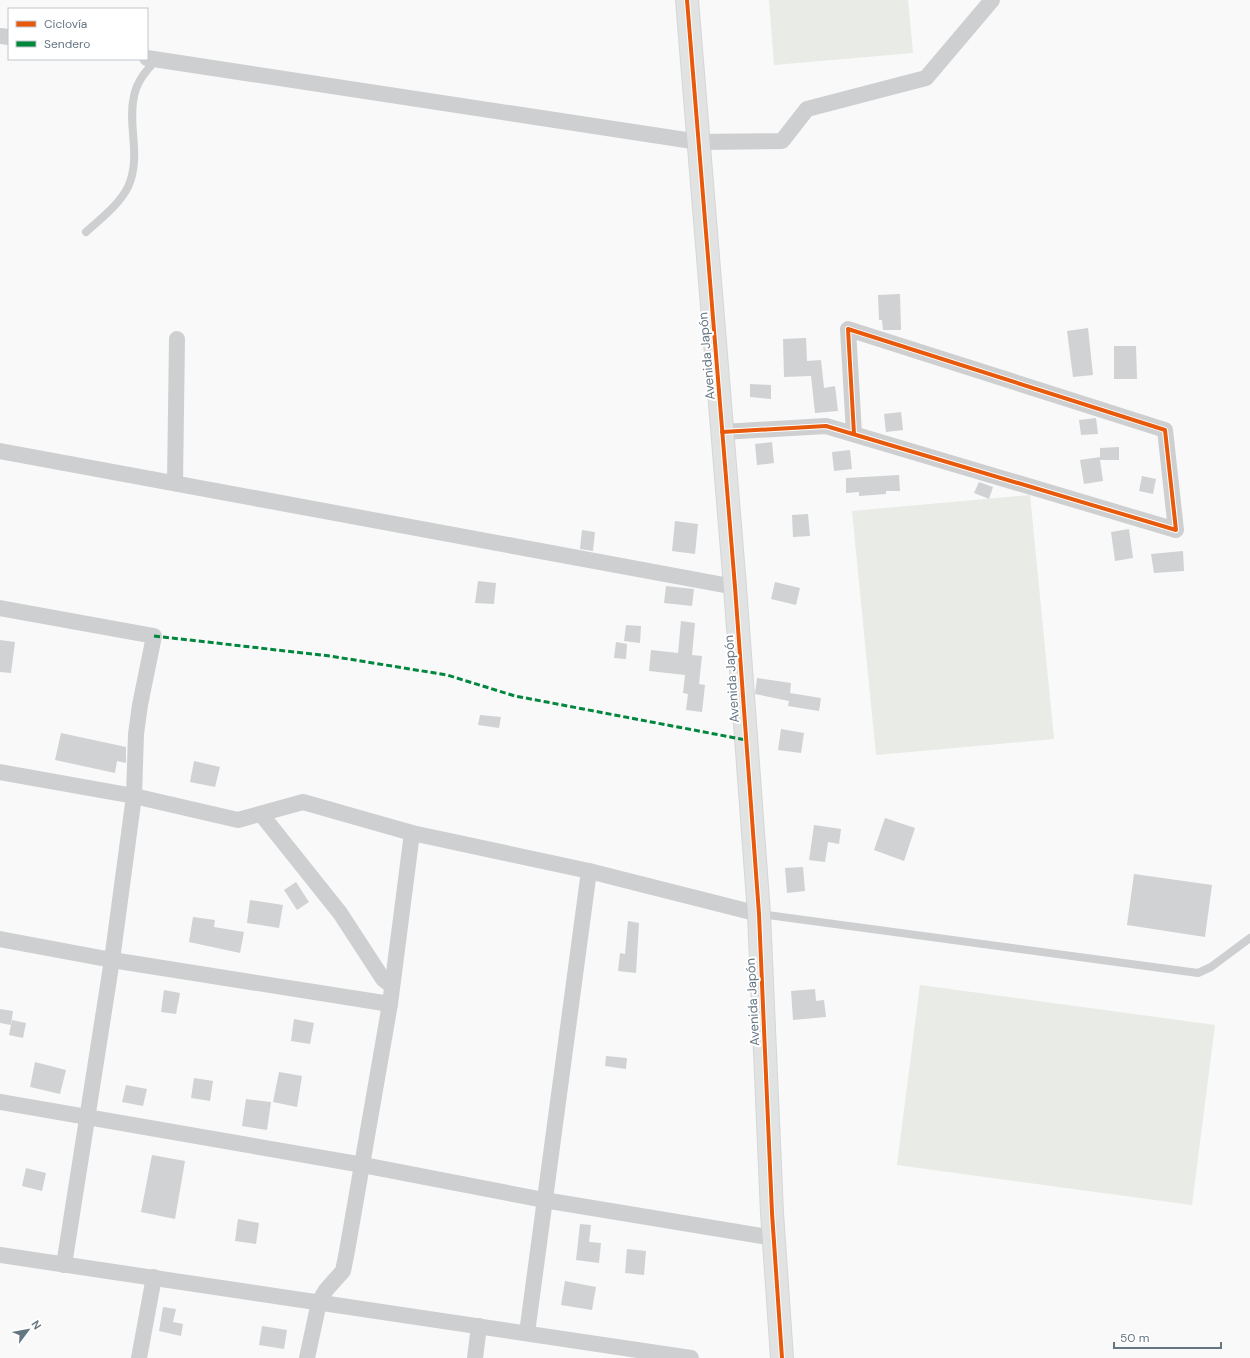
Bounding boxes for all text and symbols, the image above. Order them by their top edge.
legend [8,8,148,60]
text: Ciclovía [44,16,87,32]
text: Sendero [44,36,90,52]
street label: Avenida Japón [694,311,719,401]
street label: Avenida Japón [720,634,743,723]
street label: Avenida Japón [742,958,763,1046]
north arrow [8,1310,48,1350]
text: N [28,1318,45,1332]
scale bar [1114,1324,1221,1350]
text: 50 m [1120,1330,1149,1346]

